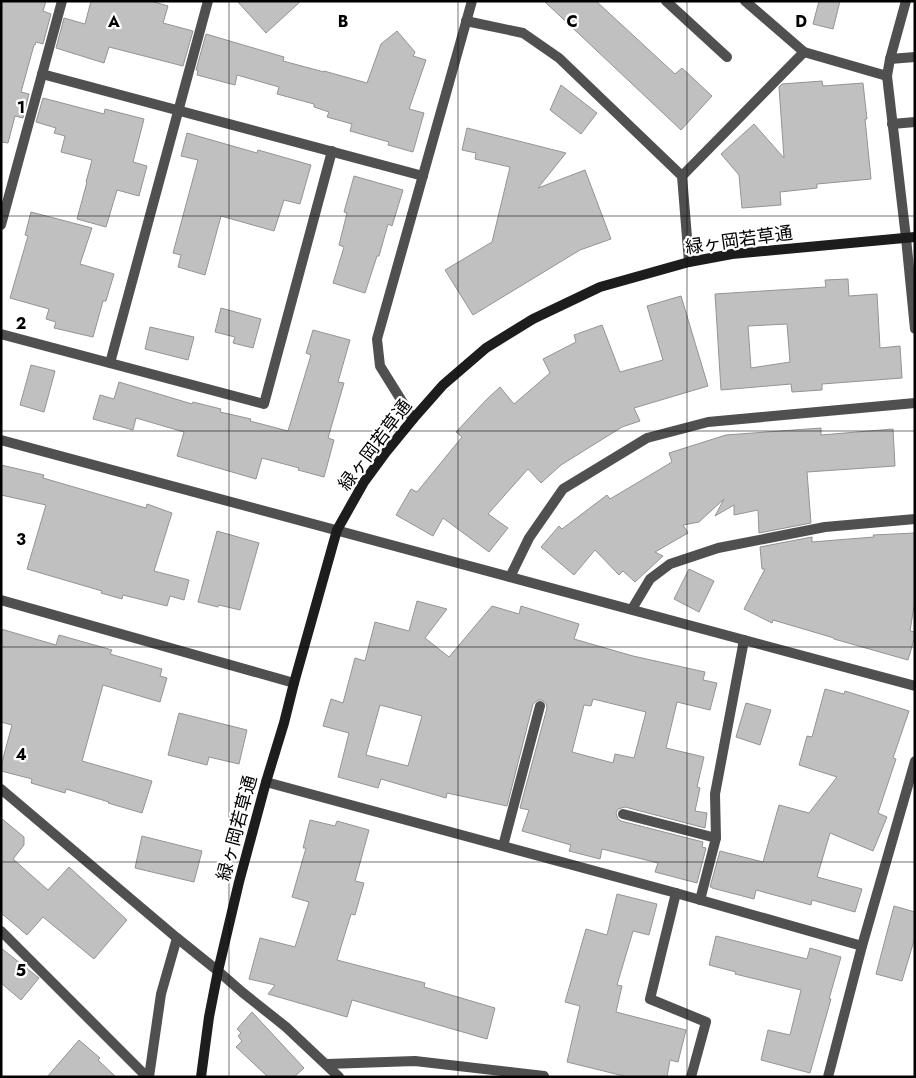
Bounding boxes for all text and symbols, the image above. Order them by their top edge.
text: A [107,10,120,33]
text: B [338,10,348,33]
text: C [566,10,578,33]
text: D [795,10,807,33]
text: 1 [17,96,25,119]
street label: 緑ヶ岡若草通 [684,220,794,260]
text: 2 [16,312,26,335]
street label: 緑ヶ岡若草通 [332,394,418,496]
text: 3 [16,528,26,551]
text: 4 [15,743,27,766]
street label: 緑ヶ岡若草通 [210,772,264,884]
text: 5 [16,959,26,982]

